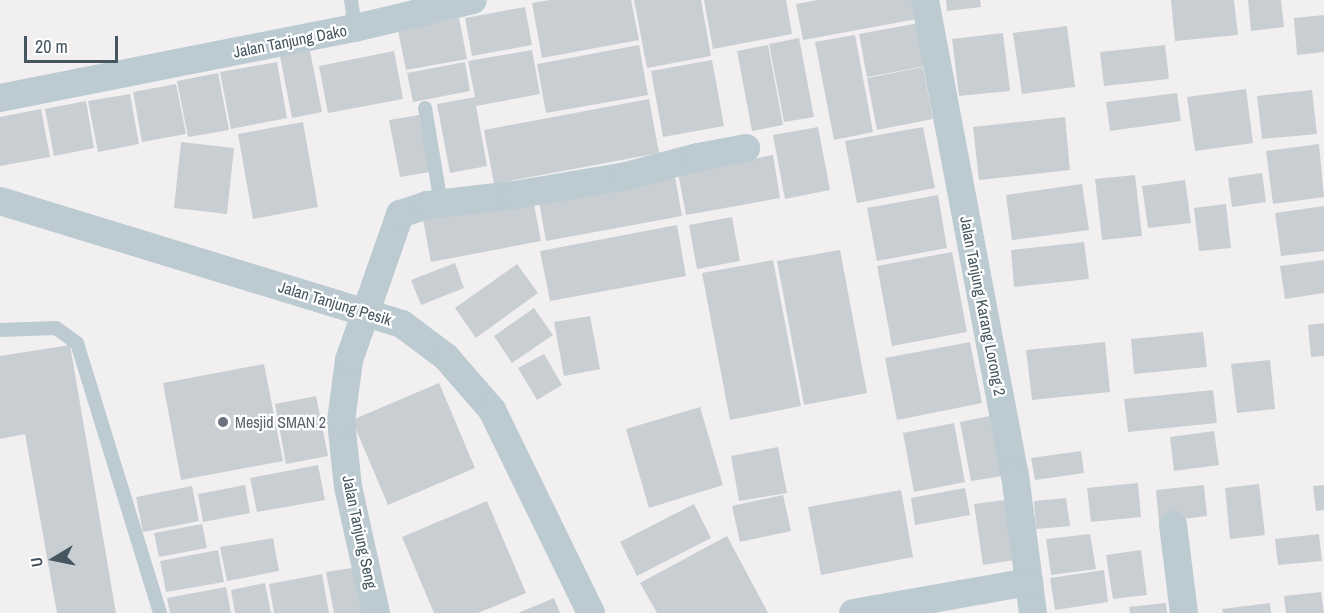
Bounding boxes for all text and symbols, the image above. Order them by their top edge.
street label: Jalan Tanjung Dako [231,21,349,61]
scale bar [27,24,122,62]
text: 20 m [35,34,68,59]
street label: Jalan Tanjung Karang Lorong 2 [956,215,1010,397]
street label: Jalan Tanjung Pesik [276,277,394,329]
place label: Mesjid SMAN 2 [235,412,326,432]
marker: Mesjid SMAN 2 [216,415,230,429]
street label: Jalan Tanjung Seng [339,474,381,590]
north arrow [24,529,84,589]
text: U [25,556,48,569]

